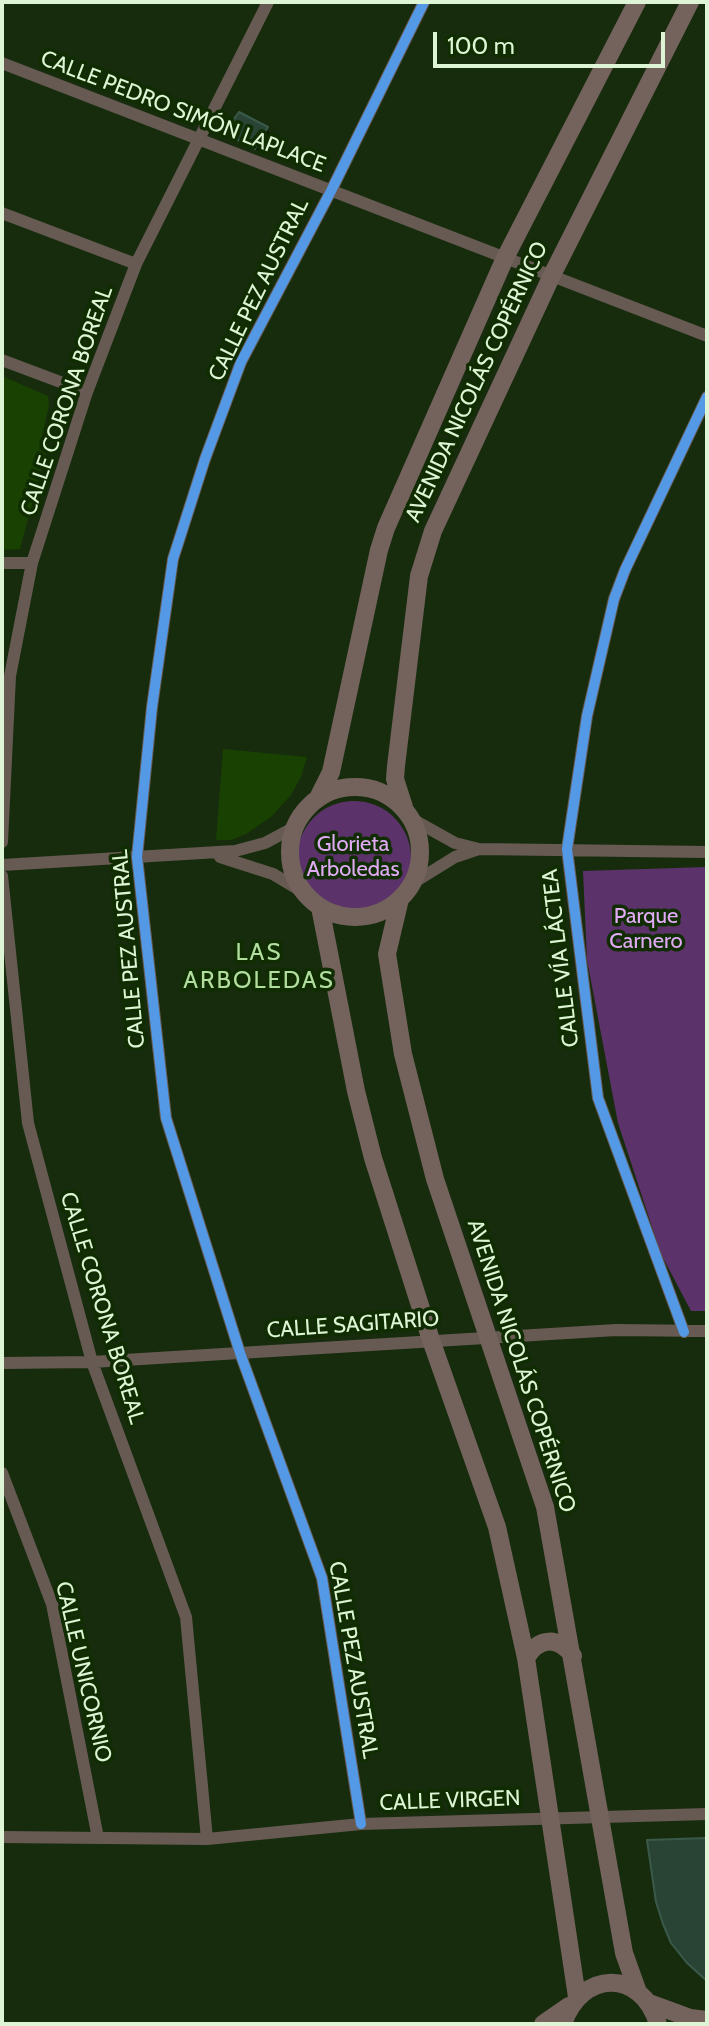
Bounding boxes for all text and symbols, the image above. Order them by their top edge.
scale bar [437,16,669,66]
text: 100 m [447,31,515,60]
street label: CALLE PEDRO SIMÓN LAPLACE [37,45,329,179]
street label: CALLE PEZ AUSTRAL [203,195,315,385]
street label: AVENIDA NICOLÁS COPÉRNICO [400,237,554,527]
street label: CALLE CORONA BOREAL [15,283,119,519]
park label: Glorieta Arboledas [306,832,400,884]
street label: CALLE PEZ AUSTRAL [107,848,151,1050]
street label: CALLE VÍA LÁCTEA [537,867,585,1049]
park label: Parque Carnero [609,904,683,956]
district label: LAS ARBOLEDAS [183,939,335,995]
street label: CALLE CORONA BOREAL [54,1189,150,1427]
street label: AVENIDA NICOLÁS COPÉRNICO [461,1216,581,1516]
street label: CALLE SAGITARIO [266,1306,440,1344]
street label: CALLE PEZ AUSTRAL [323,1559,383,1761]
street label: CALLE UNICORNIO [49,1579,117,1765]
street label: CALLE VIRGEN [379,1785,521,1817]

